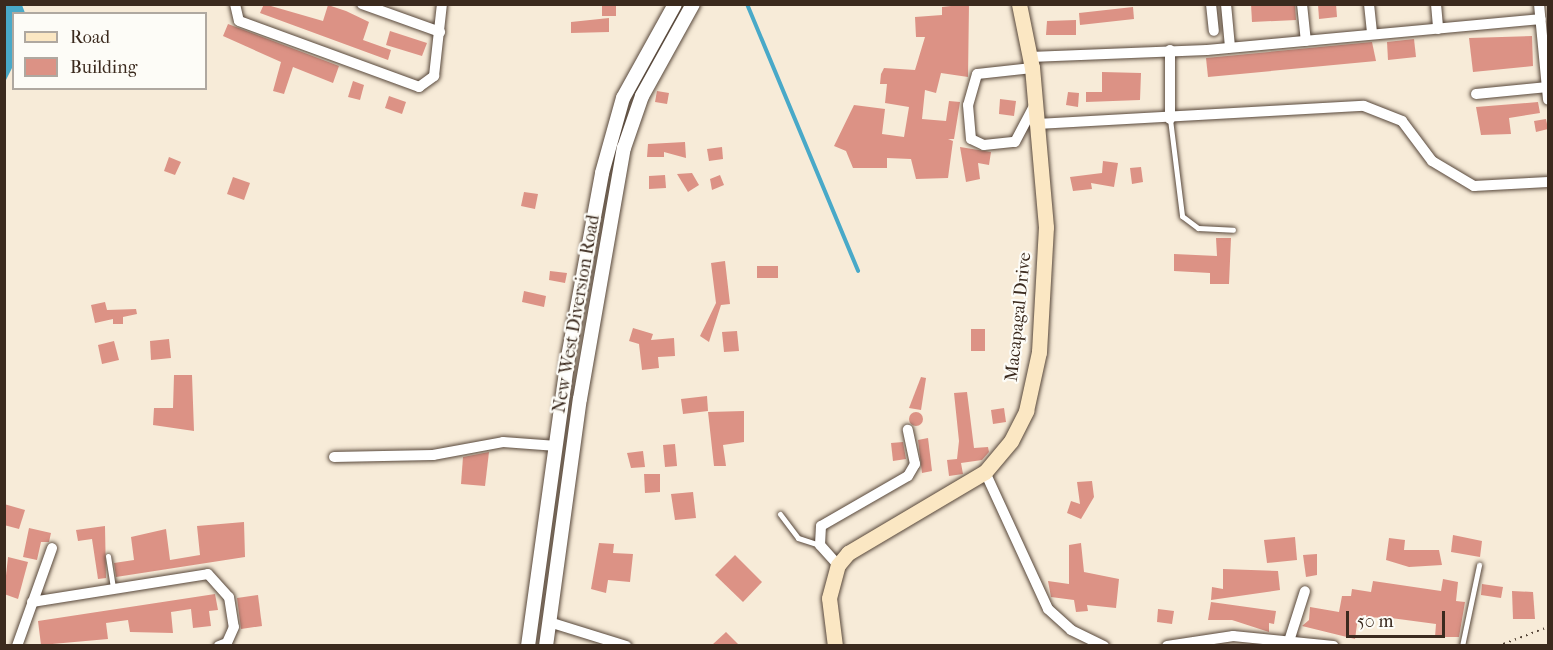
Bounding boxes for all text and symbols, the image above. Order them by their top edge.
legend [12,12,207,90]
text: Road [70,27,110,48]
text: Building [70,57,137,78]
street label: New West Diversion Road [549,213,605,415]
street label: Macapagal Drive [1001,251,1037,383]
scale bar [1349,599,1448,637]
text: 50 m [1357,611,1393,632]

